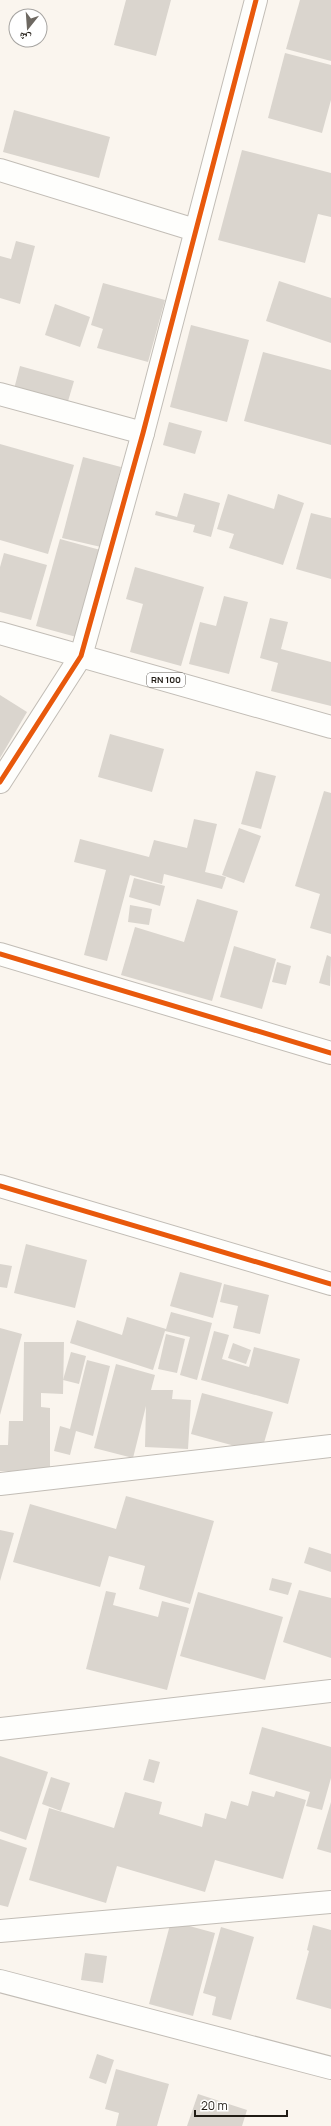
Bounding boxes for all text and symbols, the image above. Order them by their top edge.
north arrow [8,8,48,48]
text: ش [17,28,33,47]
road number: RN 100 [147,673,185,687]
scale bar [195,2092,287,2118]
text: 20 m [201,2097,228,2114]

